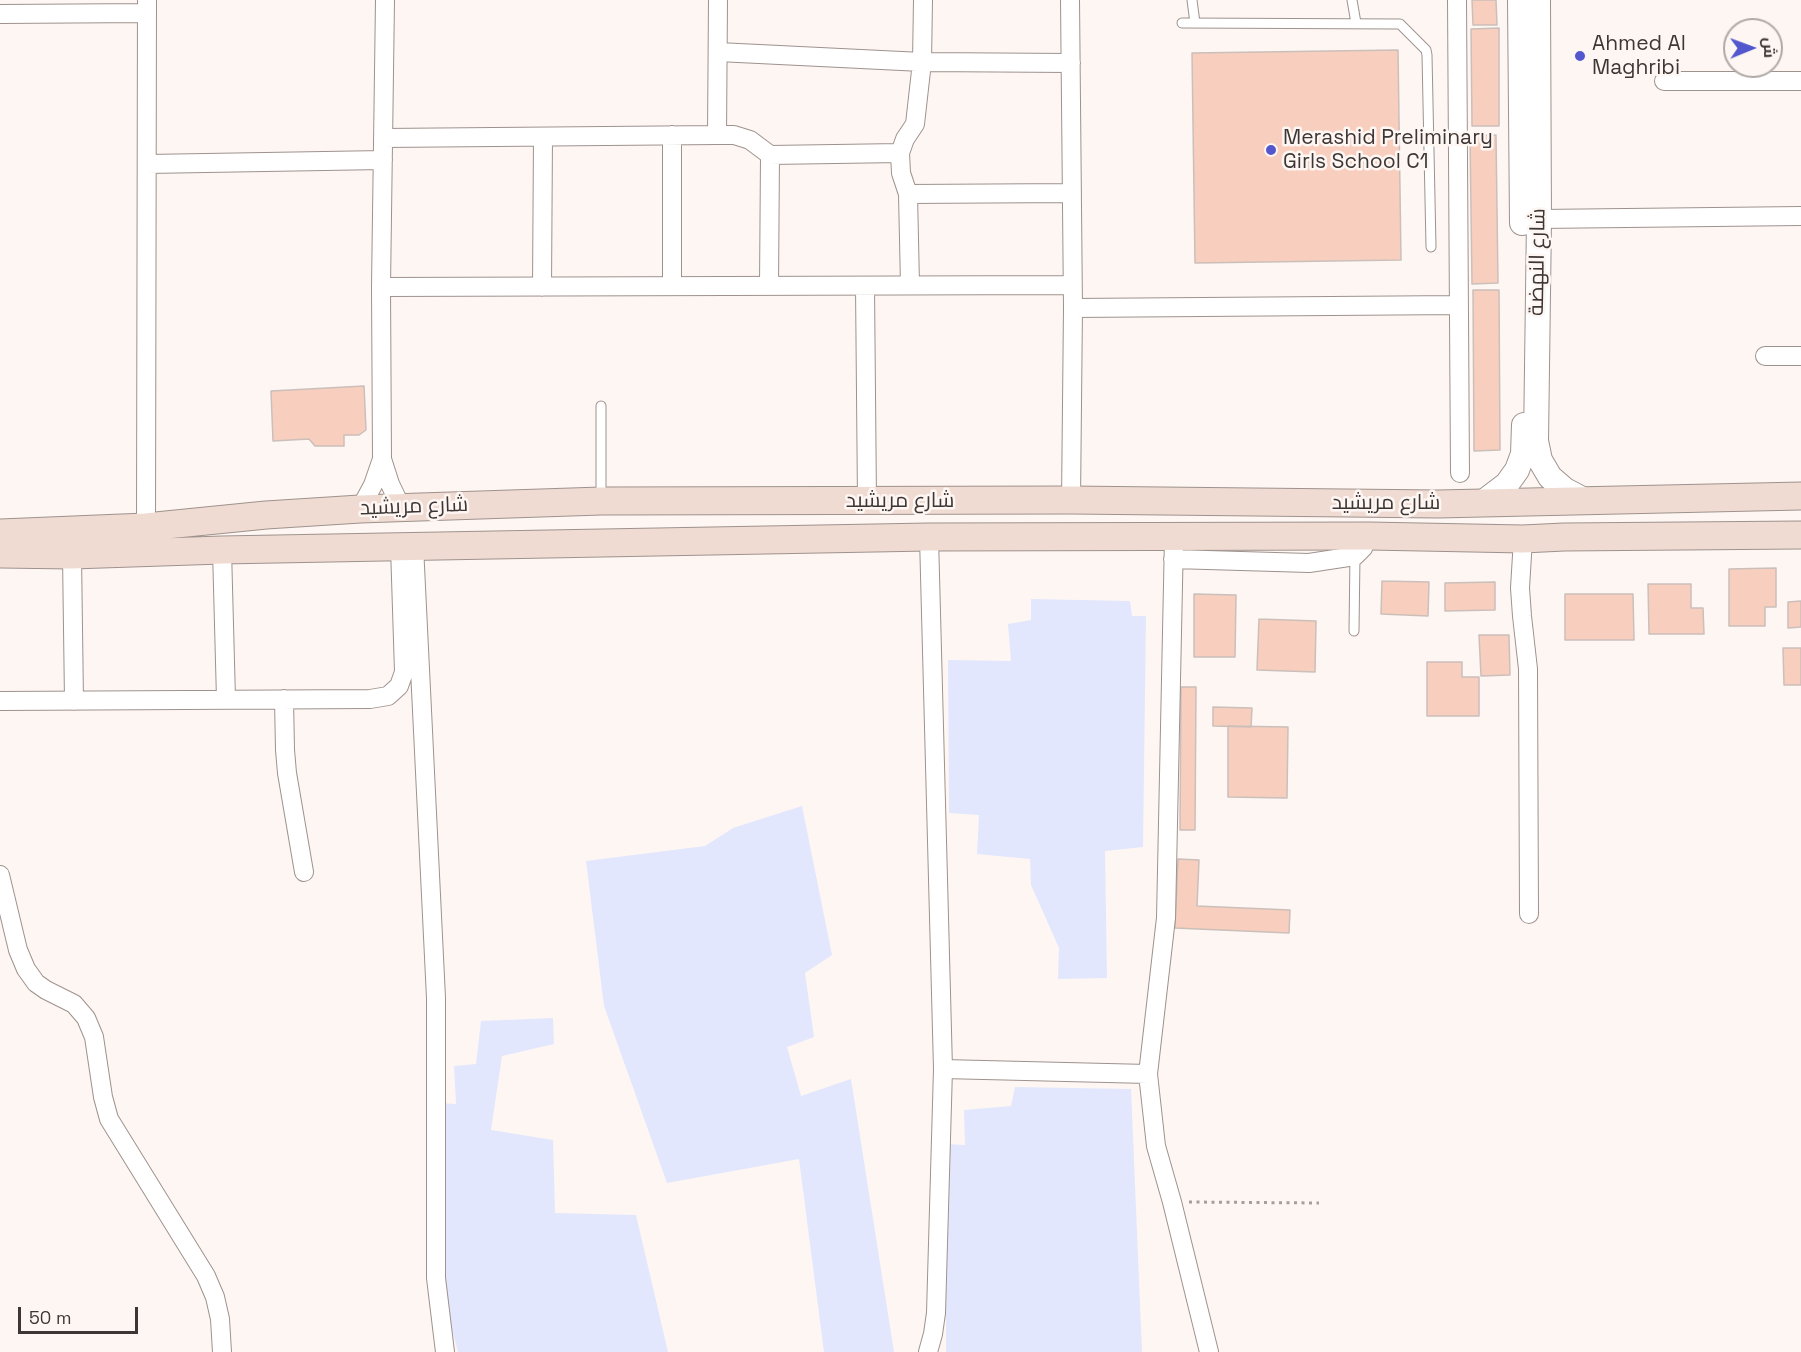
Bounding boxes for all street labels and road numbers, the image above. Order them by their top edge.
street label: شارع النهضة [1524,208,1552,316]
street label: شارع مريشيد [846,488,954,514]
street label: شارع مريشيد [1332,490,1440,516]
street label: شارع مريشيد [359,493,469,521]

